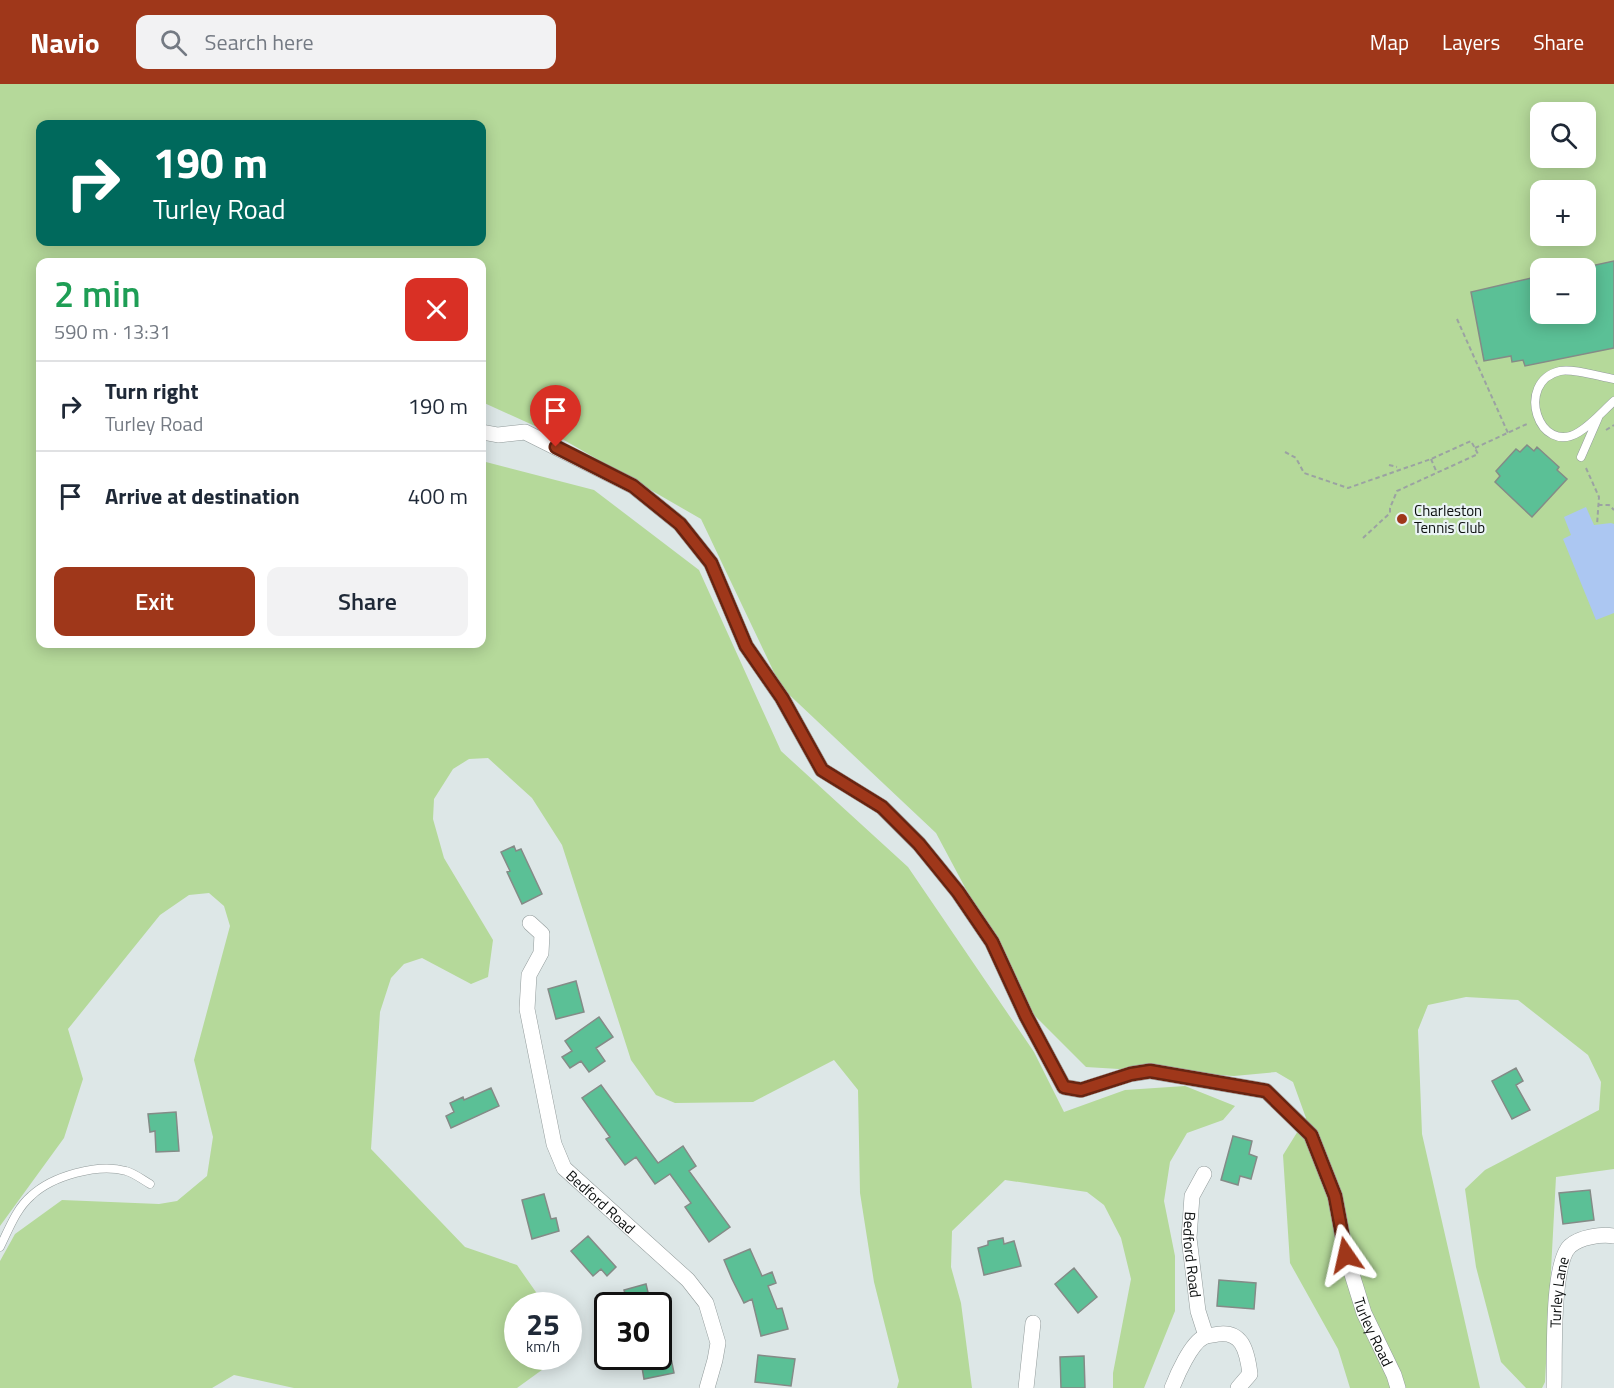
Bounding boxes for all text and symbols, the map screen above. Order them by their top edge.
search box [136,15,556,69]
text: Navio [30,21,100,64]
text: Search here [205,25,314,59]
icon: search [157,26,190,59]
text: Map [1370,26,1409,58]
text: Layers [1442,26,1500,58]
text: Share [1533,26,1584,58]
map controls [1530,102,1596,324]
button: search [1530,102,1596,168]
text: 190 m [153,130,268,194]
icon: right [54,144,132,222]
button: + [1530,180,1596,246]
text: Turley Road [153,188,286,229]
button: − [1530,258,1596,324]
text: 2 min [54,266,141,321]
button: close [405,278,468,341]
text: 590 m · 13:31 [54,316,171,347]
text: Turn right [105,374,199,408]
pin [530,385,581,447]
text: 190 m [408,389,468,423]
icon: right [54,390,87,423]
icon: arrive [539,394,572,427]
text: Turley Road [105,408,203,439]
text: Arrive at destination [105,479,300,513]
text: 400 m [408,479,468,513]
icon: arrive [54,480,87,513]
place label: Charleston Tennis Club [1414,499,1485,539]
marker: Charleston Tennis Club [1395,512,1409,526]
button: Exit [54,567,255,636]
button: Share [267,567,468,636]
street label: Bedford Road [561,1164,641,1239]
street label: Bedford Road [1177,1211,1208,1299]
position arrow [1314,1223,1378,1287]
street label: Turley Lane [1543,1253,1575,1328]
speed limit sign: 30 [594,1292,672,1370]
street label: Turley Road [1348,1294,1399,1370]
text: 25 [526,1301,560,1347]
text: km/h [526,1335,560,1358]

